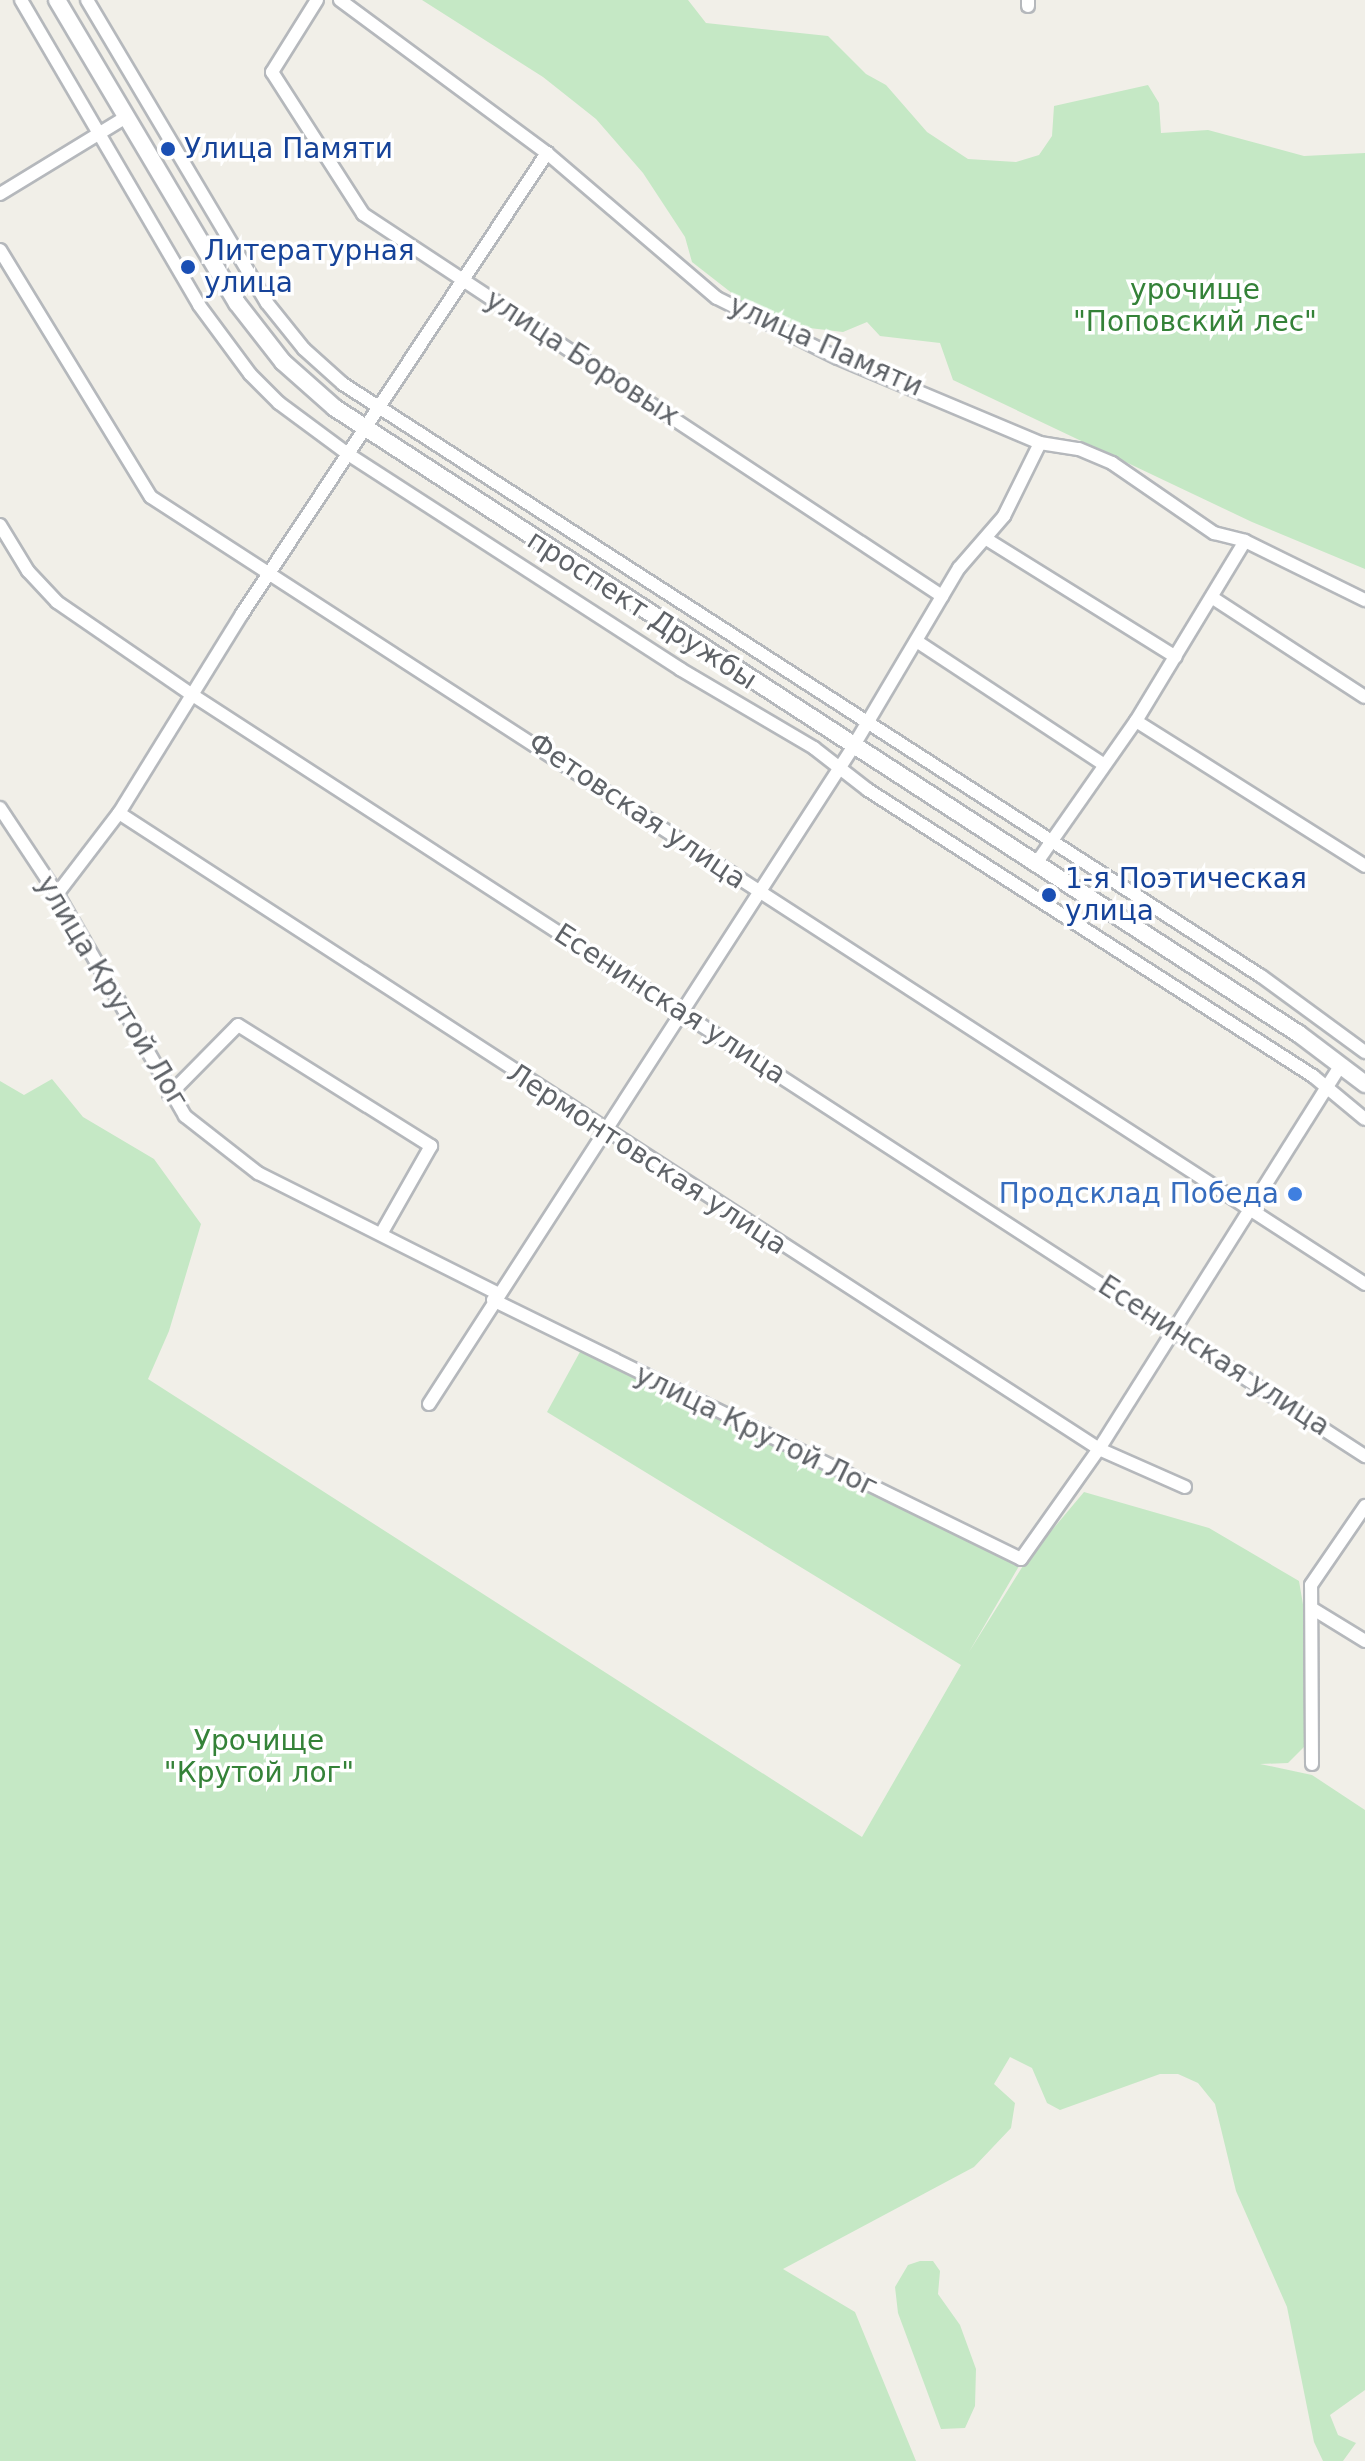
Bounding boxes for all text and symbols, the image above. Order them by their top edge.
place label: Улица Памяти [184,132,393,166]
marker: Улица Памяти [159,140,177,158]
place label: Литературная улица [204,234,415,300]
marker: Литературная улица [179,258,197,276]
park label: урочище "Поповский лес" [1073,273,1317,339]
street label: улица Боровых [479,283,685,433]
street label: улица Памяти [724,288,928,404]
street label: проспект Дружбы [521,523,763,697]
street label: Фетовская улица [522,726,752,896]
place label: 1-я Поэтическая улица [1065,862,1307,928]
street label: улица Крутой Лог [29,870,195,1114]
marker: 1-я Поэтическая улица [1040,886,1058,904]
street label: Есенинская улица [548,917,792,1091]
street label: Лермонтовская улица [501,1056,793,1262]
place label: Продсклад Победа [999,1177,1279,1211]
marker: Продсклад Победа [1286,1185,1304,1203]
street label: Есенинская улица [1092,1269,1336,1443]
street label: улица Крутой Лог [629,1358,883,1504]
park label: Урочище "Крутой лог" [164,1724,354,1790]

